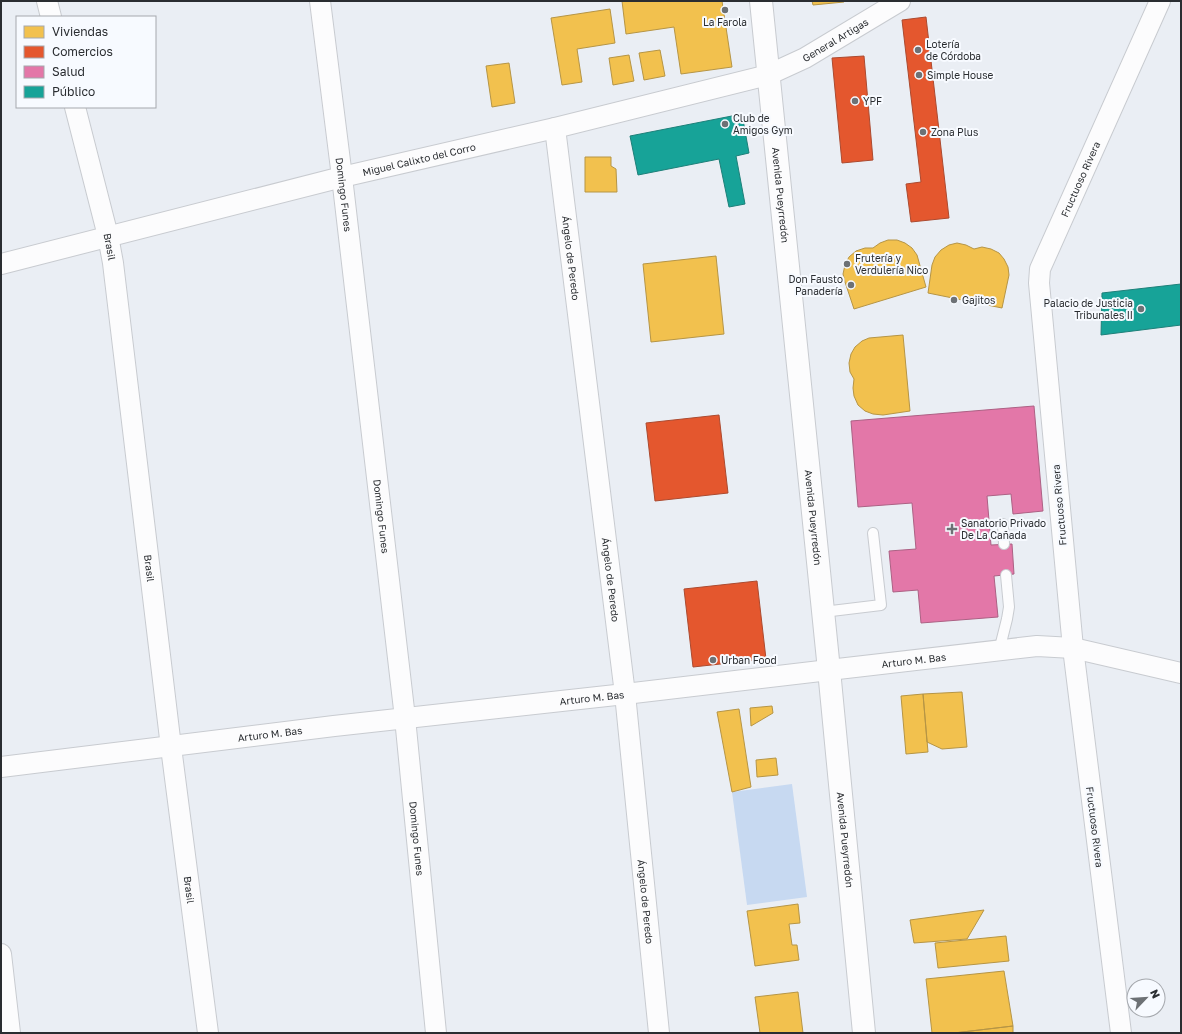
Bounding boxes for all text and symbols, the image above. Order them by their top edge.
marker: La Farola [720,5,730,15]
street label: General Artigas [800,15,870,64]
legend [16,16,156,108]
place label: La Farola [703,16,747,28]
text: Viviendas [52,24,108,39]
place label: Lotería de Córdoba [926,38,981,62]
text: Comercios [52,44,113,59]
marker: Lotería de Córdoba [913,45,923,55]
text: Salud [52,64,85,79]
place label: Simple House [927,69,993,81]
marker: Simple House [914,70,924,80]
text: Público [52,84,95,99]
place label: YPF [863,95,882,107]
marker: YPF [850,96,860,106]
place label: Club de Amigos Gym [733,112,793,136]
marker: Club de Amigos Gym [720,119,730,129]
place label: Zona Plus [931,126,978,138]
marker: Zona Plus [918,127,928,137]
street label: Miguel Calixto del Corro [361,140,477,178]
street label: Fructuoso Rivera [1058,140,1102,219]
street label: Avenida Pueyrredón [770,147,792,243]
street label: Domingo Funes [334,157,354,232]
street label: Ángelo de Peredo [560,215,582,301]
street label: Brasil [102,232,118,261]
place label: Frutería y Verdulería Nico [855,252,928,276]
marker: Frutería y Verdulería Nico [842,259,852,269]
place label: Don Fausto Panadería [789,273,843,297]
marker: Don Fausto Panadería [846,280,856,290]
place label: Gajitos [962,294,995,306]
marker: Gajitos [949,295,959,305]
place label: Palacio de Justicia Tribunales II [1044,297,1133,321]
marker: Palacio de Justicia Tribunales II [1136,304,1146,314]
street label: Fructuoso Rivera [1049,464,1069,546]
street label: Avenida Pueyrredón [803,469,824,566]
street label: Domingo Funes [371,479,392,554]
place label: Sanatorio Privado De La Cañada [961,517,1046,541]
marker: Sanatorio Privado De La Cañada [946,523,958,535]
street label: Ángelo de Peredo [600,537,622,622]
street label: Brasil [142,554,157,583]
street label: Arturo M. Bas [881,651,947,670]
place label: Urban Food [721,654,777,666]
marker: Urban Food [708,655,718,665]
street label: Arturo M. Bas [559,688,625,707]
street label: Arturo M. Bas [237,724,303,744]
street label: Fructuoso Rivera [1084,786,1106,868]
street label: Avenida Pueyrredón [835,791,856,888]
street label: Domingo Funes [407,801,426,876]
street label: Ángelo de Peredo [636,859,656,945]
street label: Brasil [182,875,197,904]
north arrow [1126,978,1166,1018]
text: N [1148,987,1163,1000]

